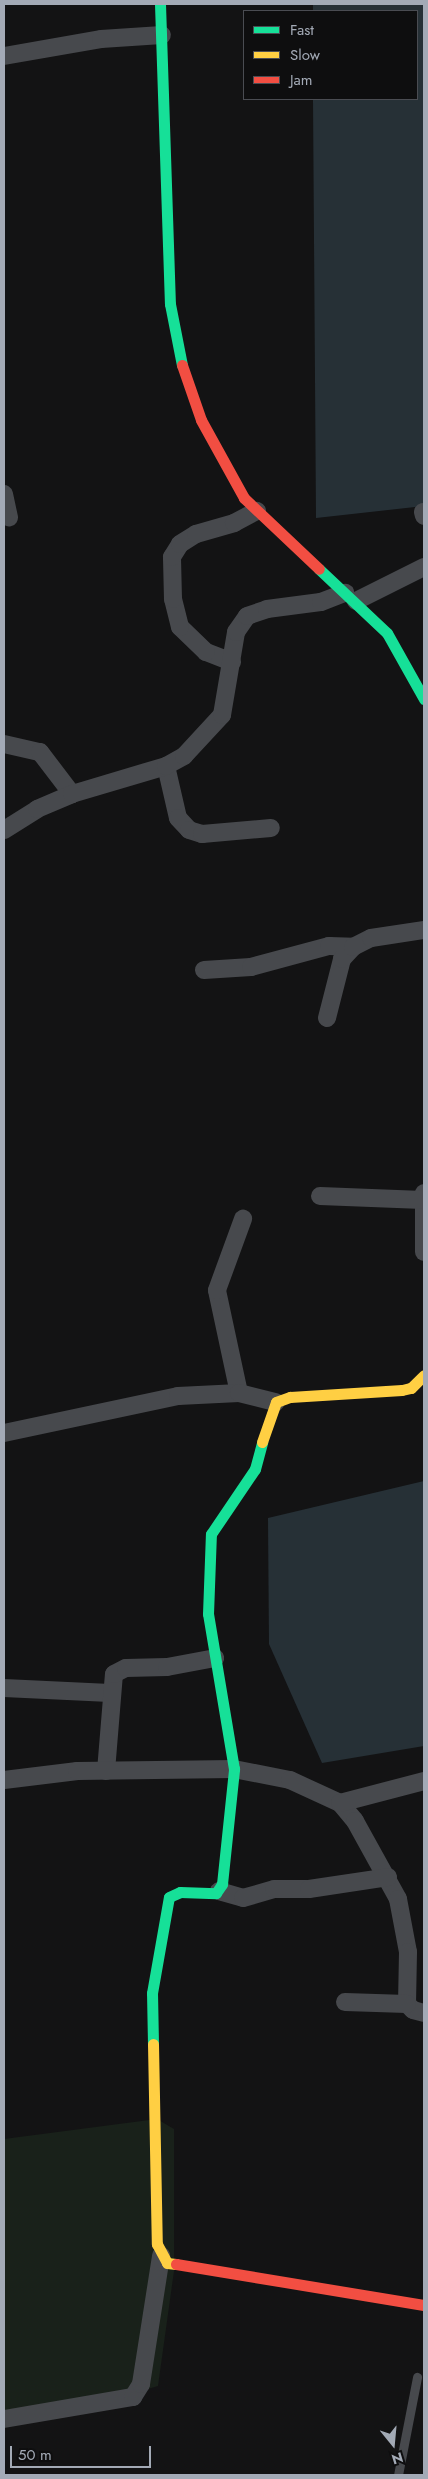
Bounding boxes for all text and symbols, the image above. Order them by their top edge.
legend [243,10,418,100]
text: Fast [290,19,314,41]
text: Slow [290,44,320,66]
text: Jam [290,69,313,91]
north arrow [368,2419,418,2469]
scale bar [12,2436,154,2468]
text: 50 m [18,2444,52,2466]
text: N [389,2447,406,2470]

